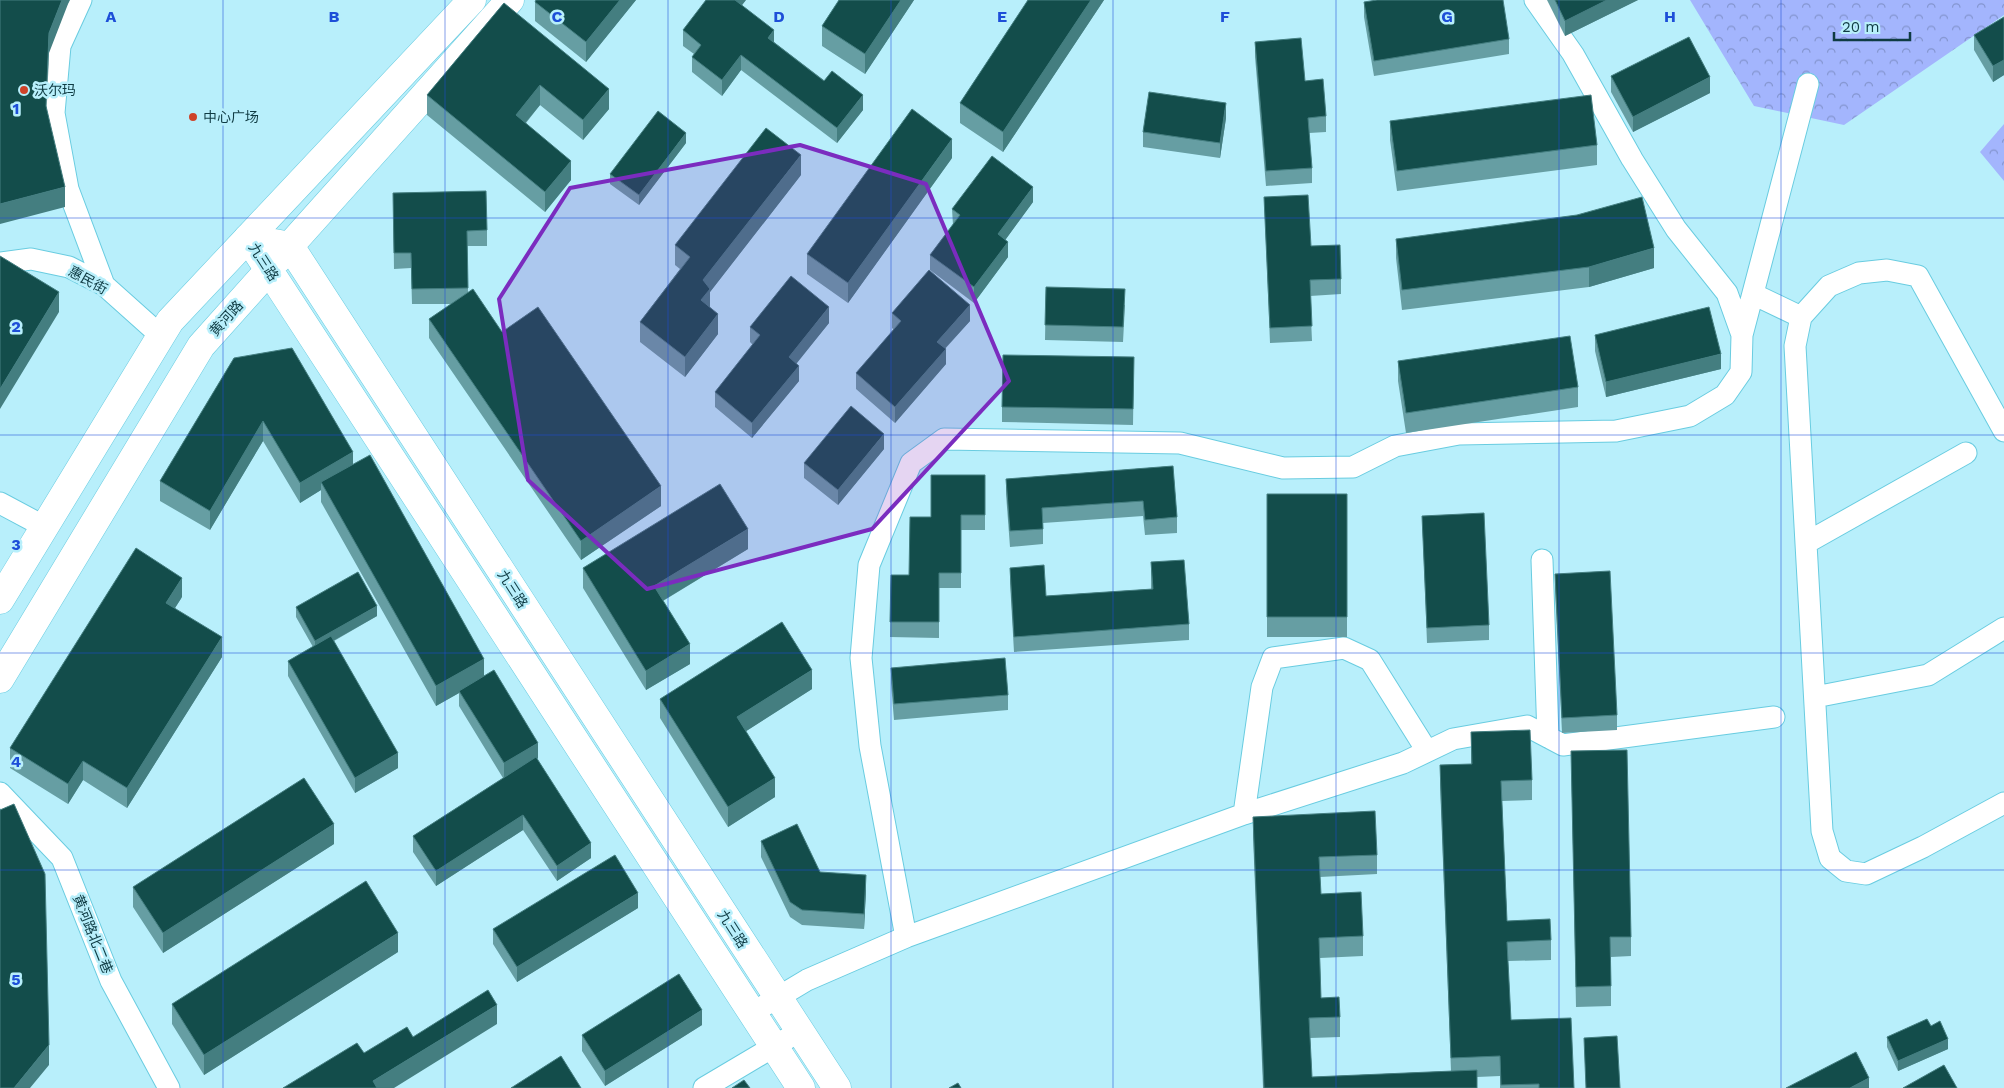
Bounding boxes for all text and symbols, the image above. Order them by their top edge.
text: A [106,7,117,26]
text: B [329,7,340,26]
text: C [552,7,563,26]
text: D [773,7,785,26]
text: E [997,7,1007,26]
text: F [1220,7,1230,26]
text: G [1441,7,1453,26]
text: H [1664,7,1676,26]
scale bar [1834,10,1910,42]
text: 20 m [1842,18,1880,36]
place label: 沃尔玛 [34,82,76,98]
marker: 沃尔玛 [18,84,30,96]
text: 1 [13,99,19,118]
place label: 中心广场 [203,109,259,125]
marker: 中心广场 [187,111,199,123]
street label: 九三路 [246,240,282,284]
street label: 惠民街 [66,263,110,297]
street label: 黄河路 [206,297,246,339]
text: 2 [11,317,21,336]
text: 3 [11,535,21,554]
street label: 九三路 [495,567,531,611]
text: 4 [11,752,21,771]
street label: 黄河路北二巷 [70,892,116,976]
street label: 九三路 [715,907,751,951]
text: 5 [11,970,21,989]

